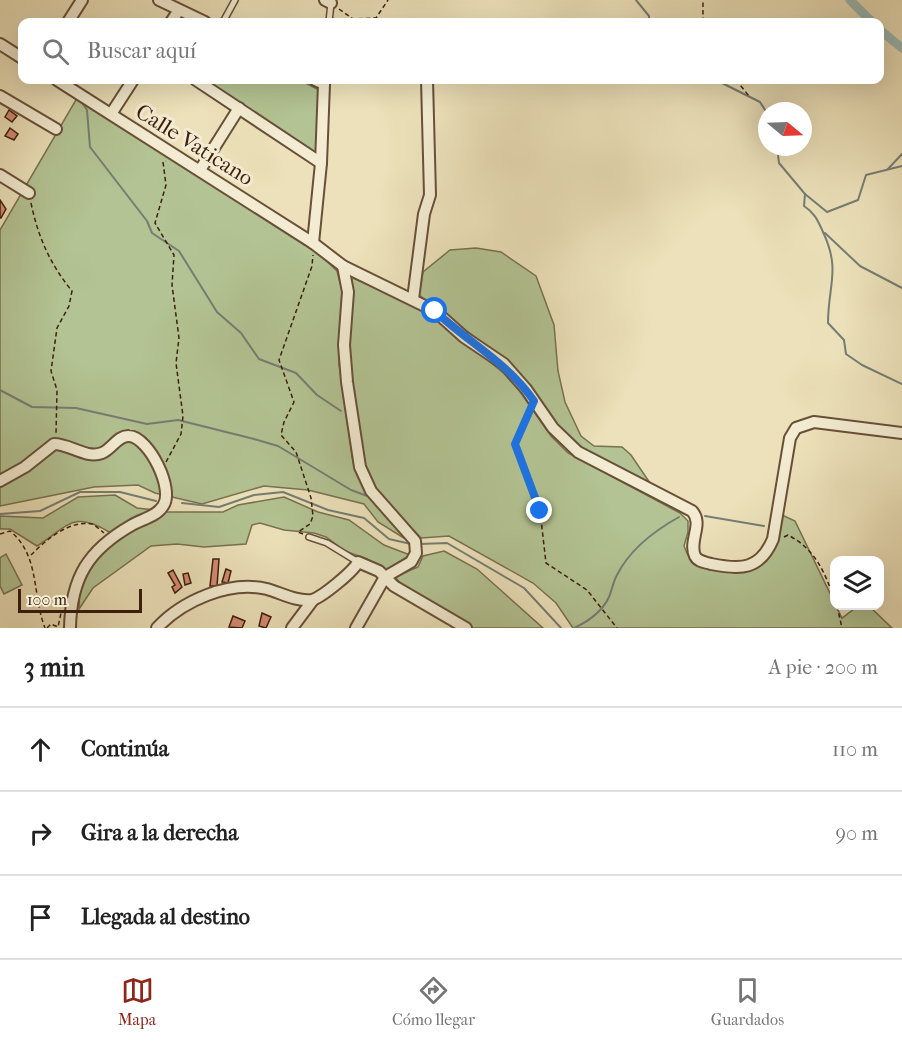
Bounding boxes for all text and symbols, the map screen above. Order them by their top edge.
search box [18,18,884,84]
icon: search [39,35,72,68]
text: Buscar aquí [87,38,196,64]
street label: Calle Vaticano [131,98,258,191]
north arrow [758,102,812,156]
route start [421,297,447,323]
route end [526,497,552,523]
map controls [830,556,884,610]
button: layers [830,556,884,610]
scale bar [18,586,142,614]
text: 100 m [27,590,67,609]
text: 3 min [24,652,85,683]
text: A pie · 200 m [768,656,878,679]
icon: ahead [24,733,57,766]
text: Continúa [81,736,169,762]
text: 110 m [832,738,878,761]
icon: right [24,817,57,850]
text: Gira a la derecha [81,820,238,846]
text: 90 m [836,822,878,845]
icon: arrive [24,901,57,934]
text: Llegada al destino [81,904,250,930]
tab: Mapa [118,974,156,1029]
tab: Cómo llegar [392,974,475,1029]
tab: Guardados [711,974,784,1029]

